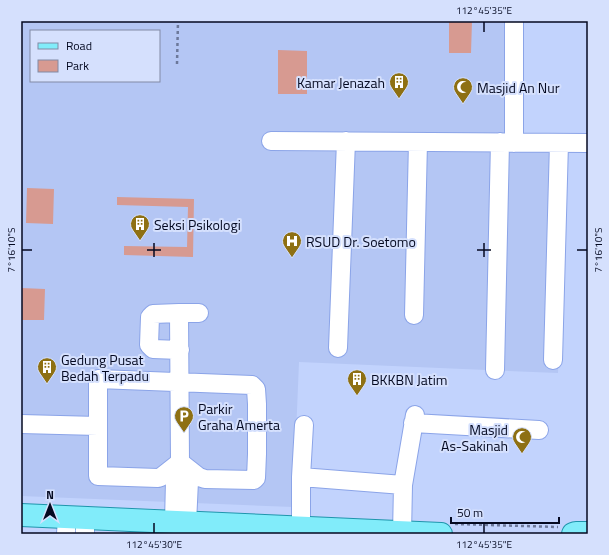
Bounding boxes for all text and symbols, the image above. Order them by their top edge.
text: 112°45'35"E [456,3,513,18]
legend [30,30,160,82]
text: Road [66,36,92,55]
text: Park [66,56,89,75]
building icon: Kamar Jenazah [388,71,410,99]
place label: Kamar Jenazah [297,72,385,93]
mosque icon: Masjid An Nur [452,76,474,104]
place label: Masjid An Nur [477,77,560,98]
building icon: Seksi Psikologi [129,213,151,241]
place label: Seksi Psikologi [154,214,241,235]
text: 7°16'10"S [4,228,19,272]
text: 7°16'10"S [591,228,606,272]
hospital icon: RSUD Dr. Soetomo [281,230,303,258]
place label: RSUD Dr. Soetomo [306,231,416,252]
place label: Gedung Pusat Bedah Terpadu [61,349,149,386]
building icon: Gedung Pusat Bedah Terpadu [36,356,58,384]
building icon: BKKBN Jatim [346,368,368,396]
place label: BKKBN Jatim [371,369,447,390]
place label: Parkir Graha Amerta [198,398,280,435]
parking icon: Parkir Graha Amerta [173,405,195,433]
place label: Masjid As-Sakinah [441,419,508,456]
mosque icon: Masjid As-Sakinah [511,426,533,454]
north arrow [30,485,70,525]
text: N [46,487,54,503]
scale bar [451,499,559,525]
text: 50 m [457,503,483,522]
text: 112°45'30"E [126,537,183,552]
text: 112°45'35"E [456,537,513,552]

